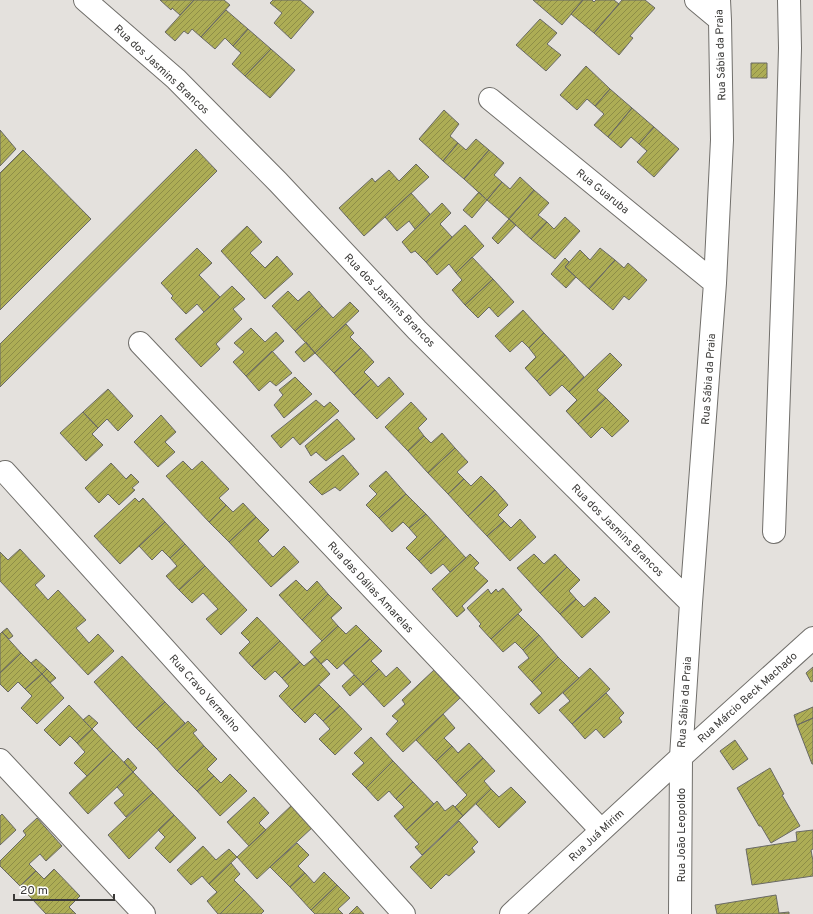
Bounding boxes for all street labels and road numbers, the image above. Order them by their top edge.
street label: Rua Sábia da Praia [712,9,730,101]
street label: Rua dos Jasmins Brancos [111,22,212,118]
street label: Rua Guaruba [573,166,632,218]
street label: Rua dos Jasmins Brancos [341,251,438,351]
street label: Rua Sábia da Praia [699,333,719,425]
street label: Rua dos Jasmins Brancos [568,482,666,580]
street label: Rua das Dálias Amarelas [324,539,416,636]
street label: Rua Márcio Beck Machado [695,649,800,746]
street label: Rua Cravo Vermelho [166,652,243,735]
street label: Rua Sábia da Praia [675,656,695,748]
street label: Rua João Leopoldo [675,788,689,882]
street label: Rua Juá Mirim [566,807,627,865]

